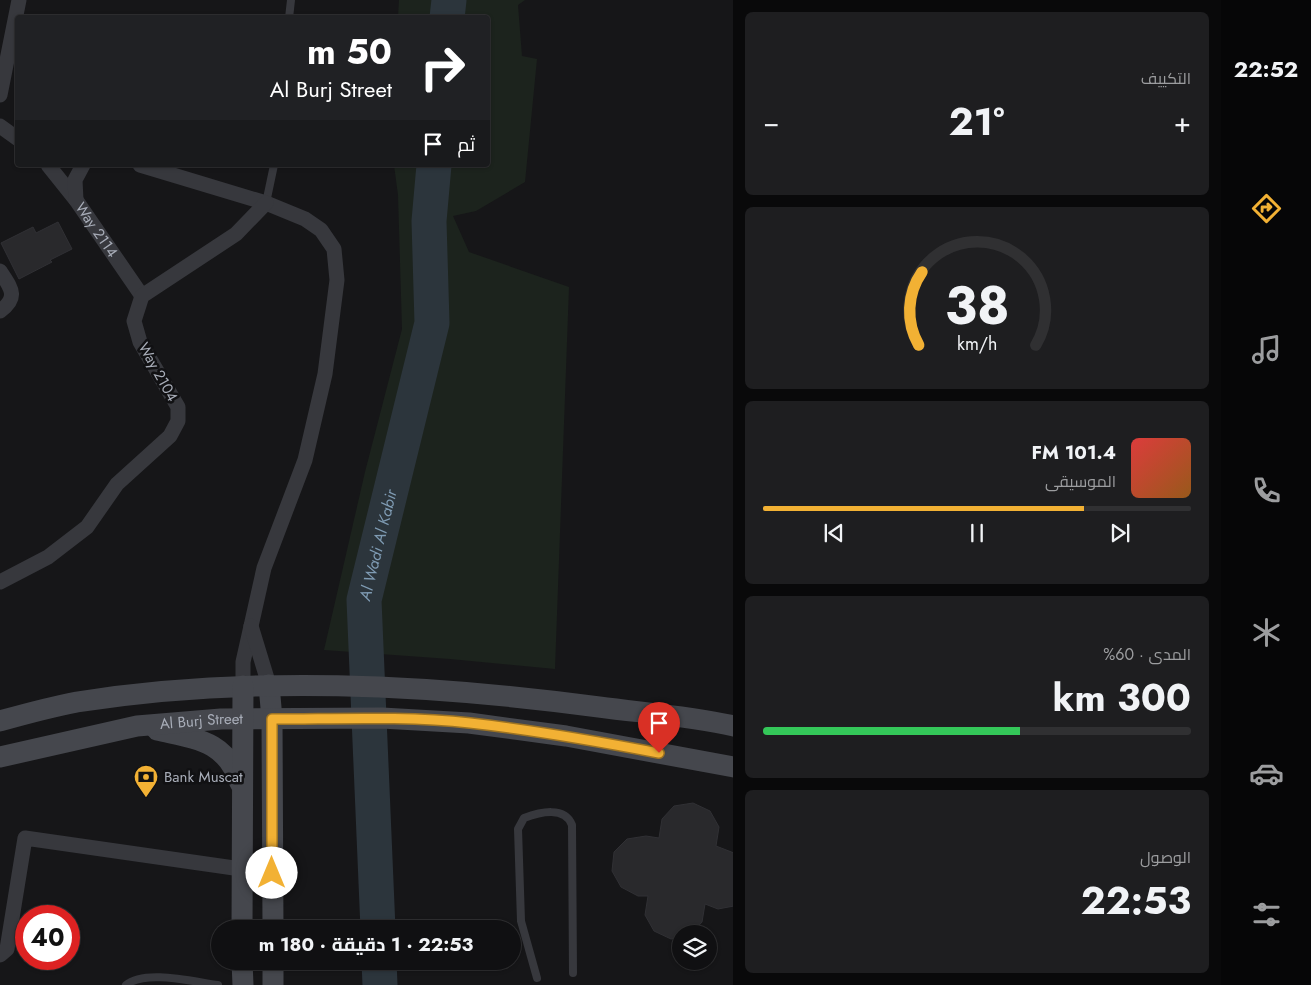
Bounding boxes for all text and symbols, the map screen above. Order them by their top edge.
text: 50 m [307,27,392,77]
icon: right [410,35,475,100]
text: 22:52 [1234,53,1298,85]
text: التكييف [1141,67,1191,90]
text: Al Burj Street [270,73,392,105]
text: 21° [949,94,1004,149]
text: − [763,102,780,143]
text: + [1174,102,1191,143]
icon: arrive [419,130,447,158]
text: ثم [457,131,475,158]
icon: directions [1249,191,1284,226]
street label: Way 2114 [70,198,123,262]
text: 38 [945,268,1009,344]
text: km/h [957,331,997,357]
icon: music [1249,332,1284,367]
street label: Way 2104 [133,338,183,406]
text: 101.4 FM [1032,439,1116,466]
text: الموسيقى [1045,470,1116,493]
icon: phone [1249,473,1284,508]
water label: Al Wadi Al Kabir [353,486,403,604]
icon: previous [820,519,848,547]
icon: pause [963,519,991,547]
icon: next [1106,519,1134,547]
icon: climate [1249,615,1284,650]
text: المدى · 60% [1103,643,1191,666]
text: 300 km [1053,670,1191,725]
pin [638,702,680,753]
street label: Al Burj Street [159,708,243,735]
icon: arrive [645,709,673,737]
icon: car [1249,756,1284,791]
bank icon: Bank Muscat [133,764,159,798]
place label: Bank Muscat [164,766,243,788]
position arrow [245,846,297,898]
text: الوصول [1140,846,1191,869]
text: 22:53 [1081,873,1191,928]
icon: filters [1249,897,1284,932]
speed limit sign: 40 [15,905,80,970]
map controls [672,925,717,970]
button: layers [672,925,717,970]
text: 22:53 · 1 دقيقة · 180 m [259,931,473,958]

